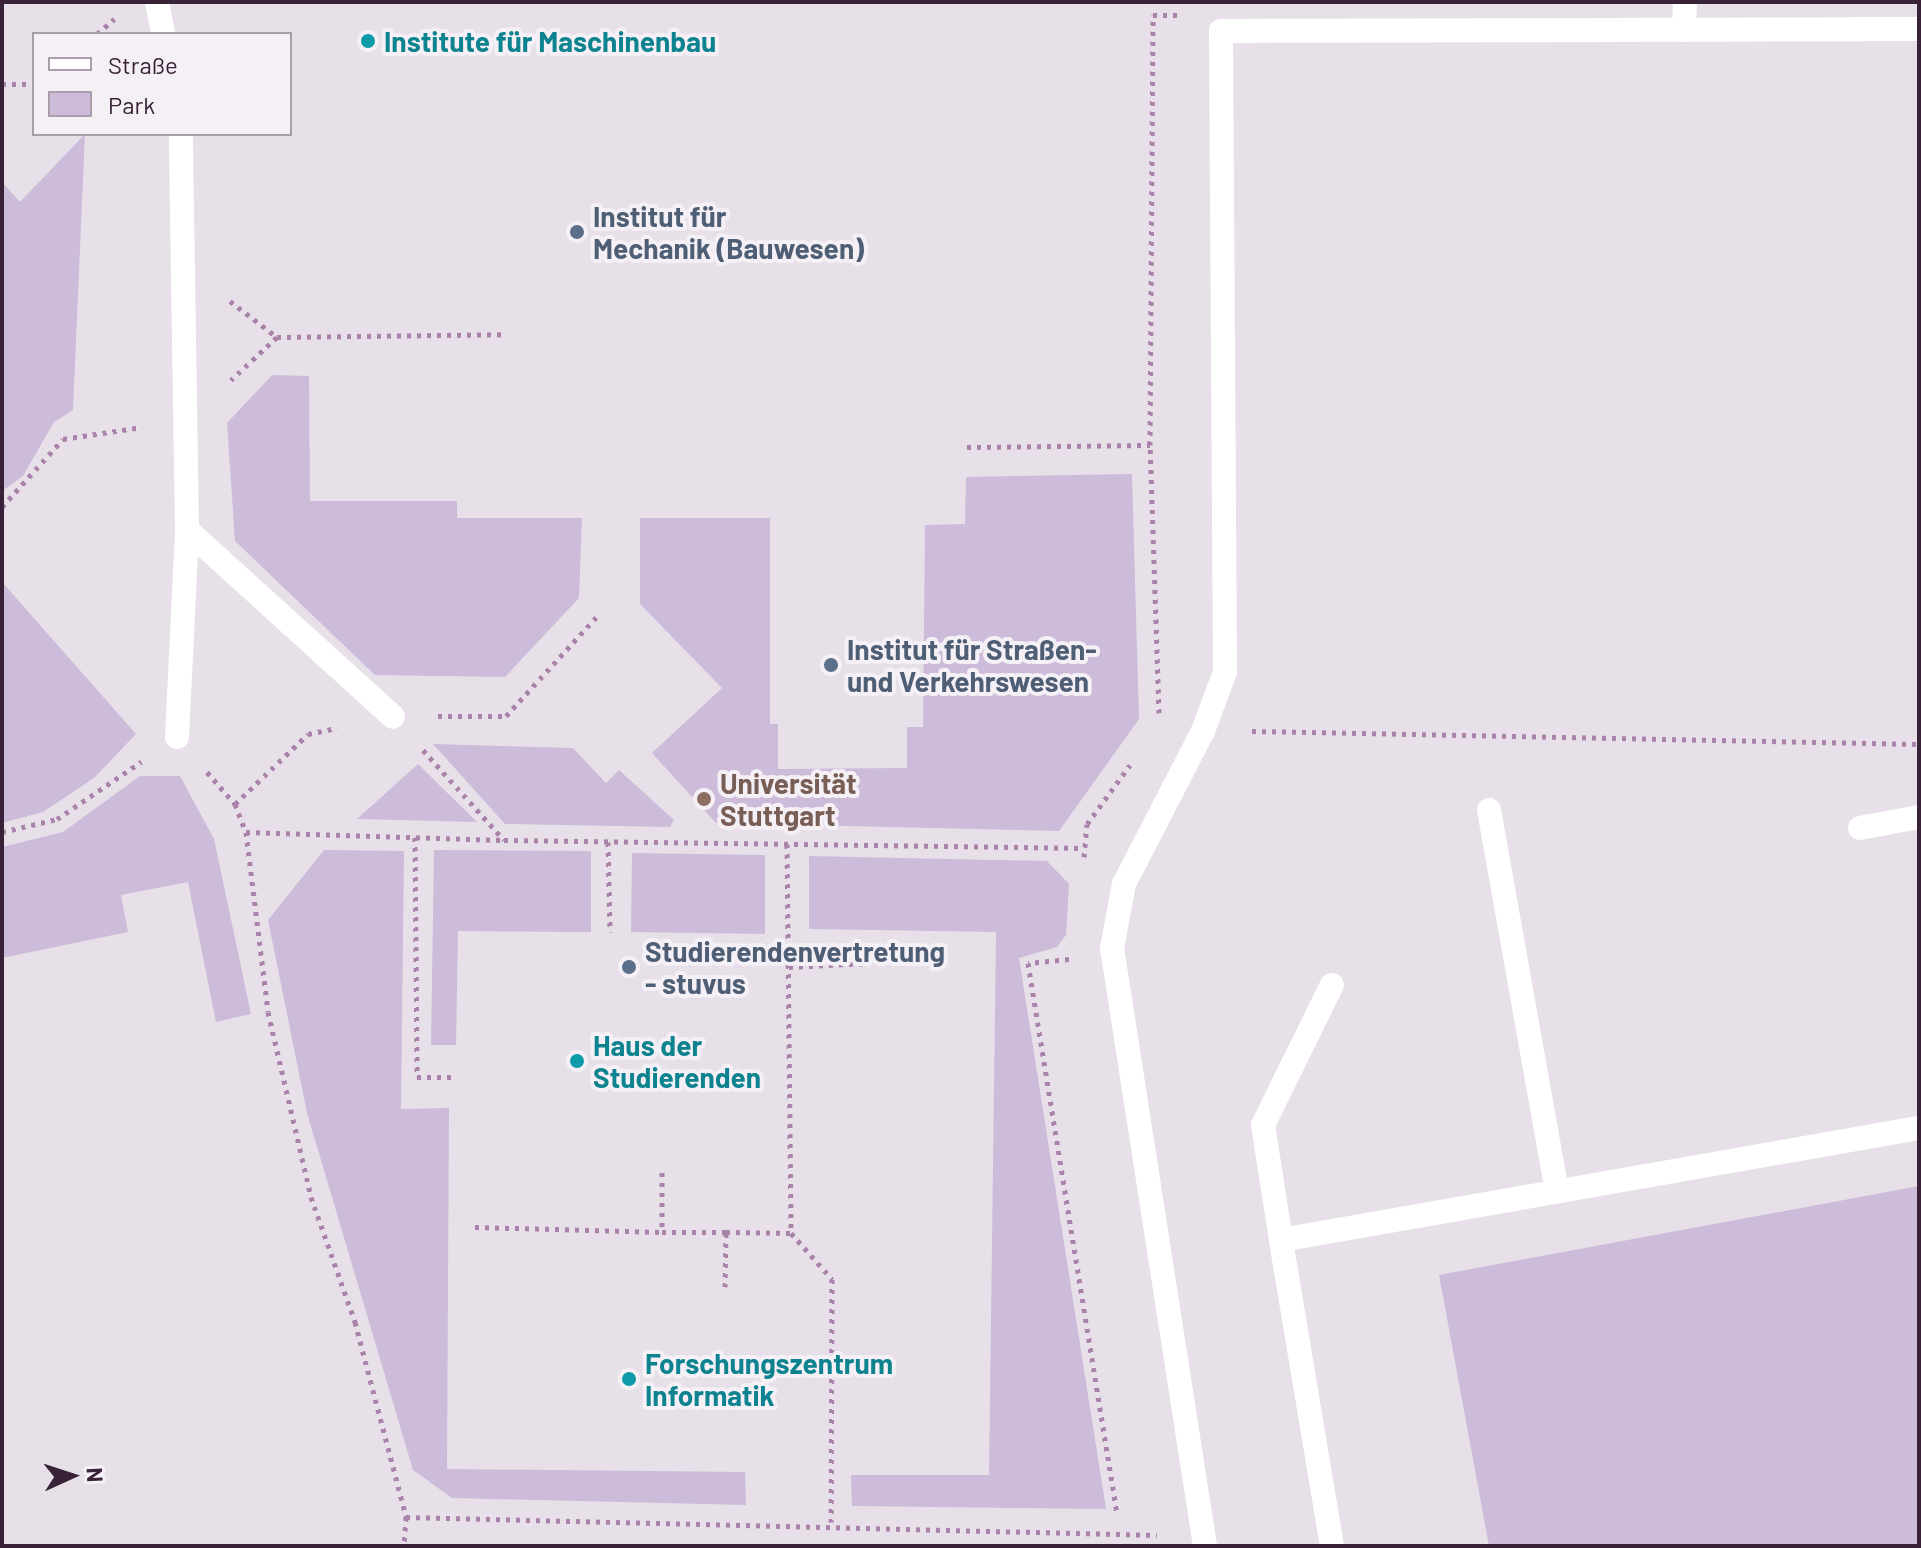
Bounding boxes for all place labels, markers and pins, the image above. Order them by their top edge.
place label: Institute für Maschinenbau [384,24,716,58]
marker: Institute für Maschinenbau [359,32,377,50]
place label: Institut für Mechanik (Bauwesen) [593,199,864,265]
marker: Institut für Mechanik (Bauwesen) [568,223,586,241]
place label: Institut für Straßen- und Verkehrswesen [847,632,1097,698]
marker: Institut für Straßen- und Verkehrswesen [822,656,840,674]
place label: Universität Stuttgart [720,766,857,832]
marker: Universität Stuttgart [695,790,713,808]
place label: Studierendenvertretung - stuvus [645,934,945,1000]
marker: Studierendenvertretung - stuvus [620,958,638,976]
place label: Haus der Studierenden [593,1028,761,1094]
marker: Haus der Studierenden [568,1052,586,1070]
place label: Forschungszentrum Informatik [645,1346,893,1412]
marker: Forschungszentrum Informatik [620,1370,638,1388]

